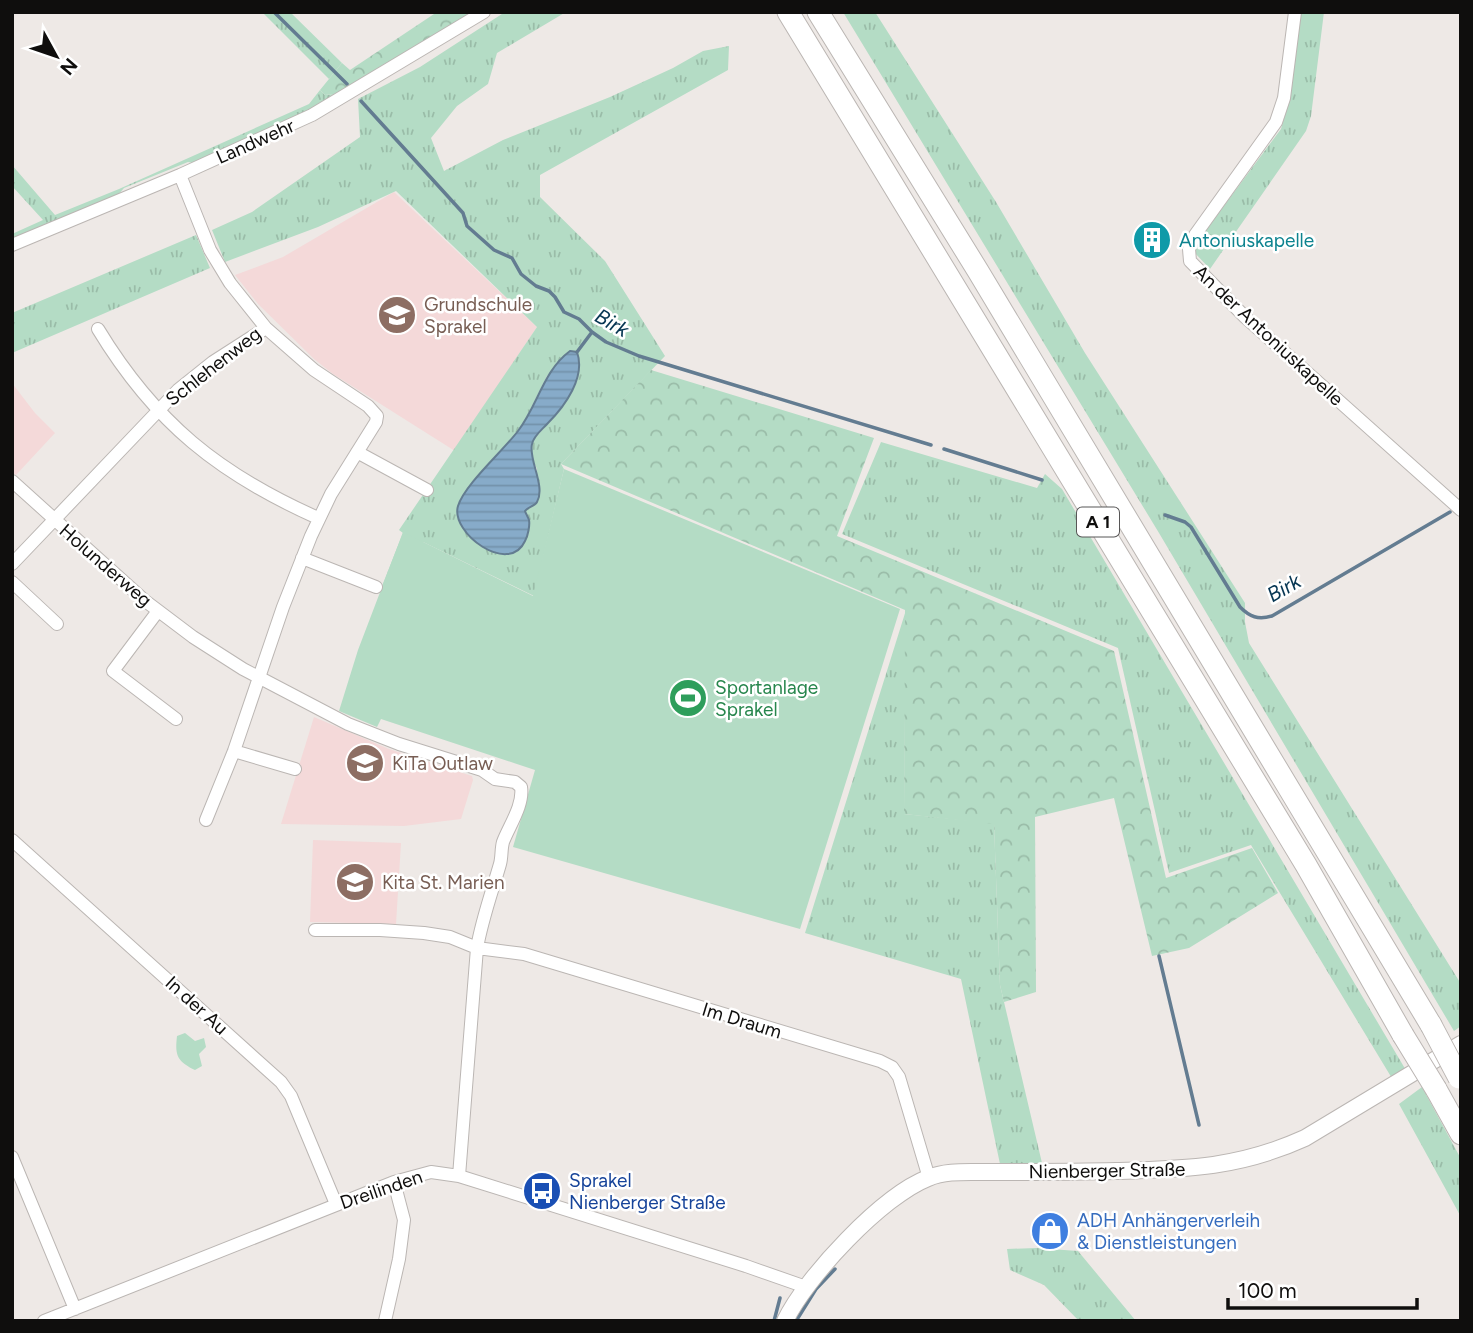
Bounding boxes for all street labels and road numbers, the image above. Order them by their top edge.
street label: Landwehr [212,114,298,169]
street label: An der Antoniuskapelle [1189,260,1348,411]
street label: Schlehenweg [161,322,266,411]
road number: A 1 [1077,508,1119,536]
street label: Holunderweg [55,519,157,612]
street label: In der Au [161,971,233,1040]
street label: Im Draum [699,997,784,1043]
street label: Nienberger Straße [1028,1158,1186,1183]
street label: Dreilinden [337,1165,425,1214]

